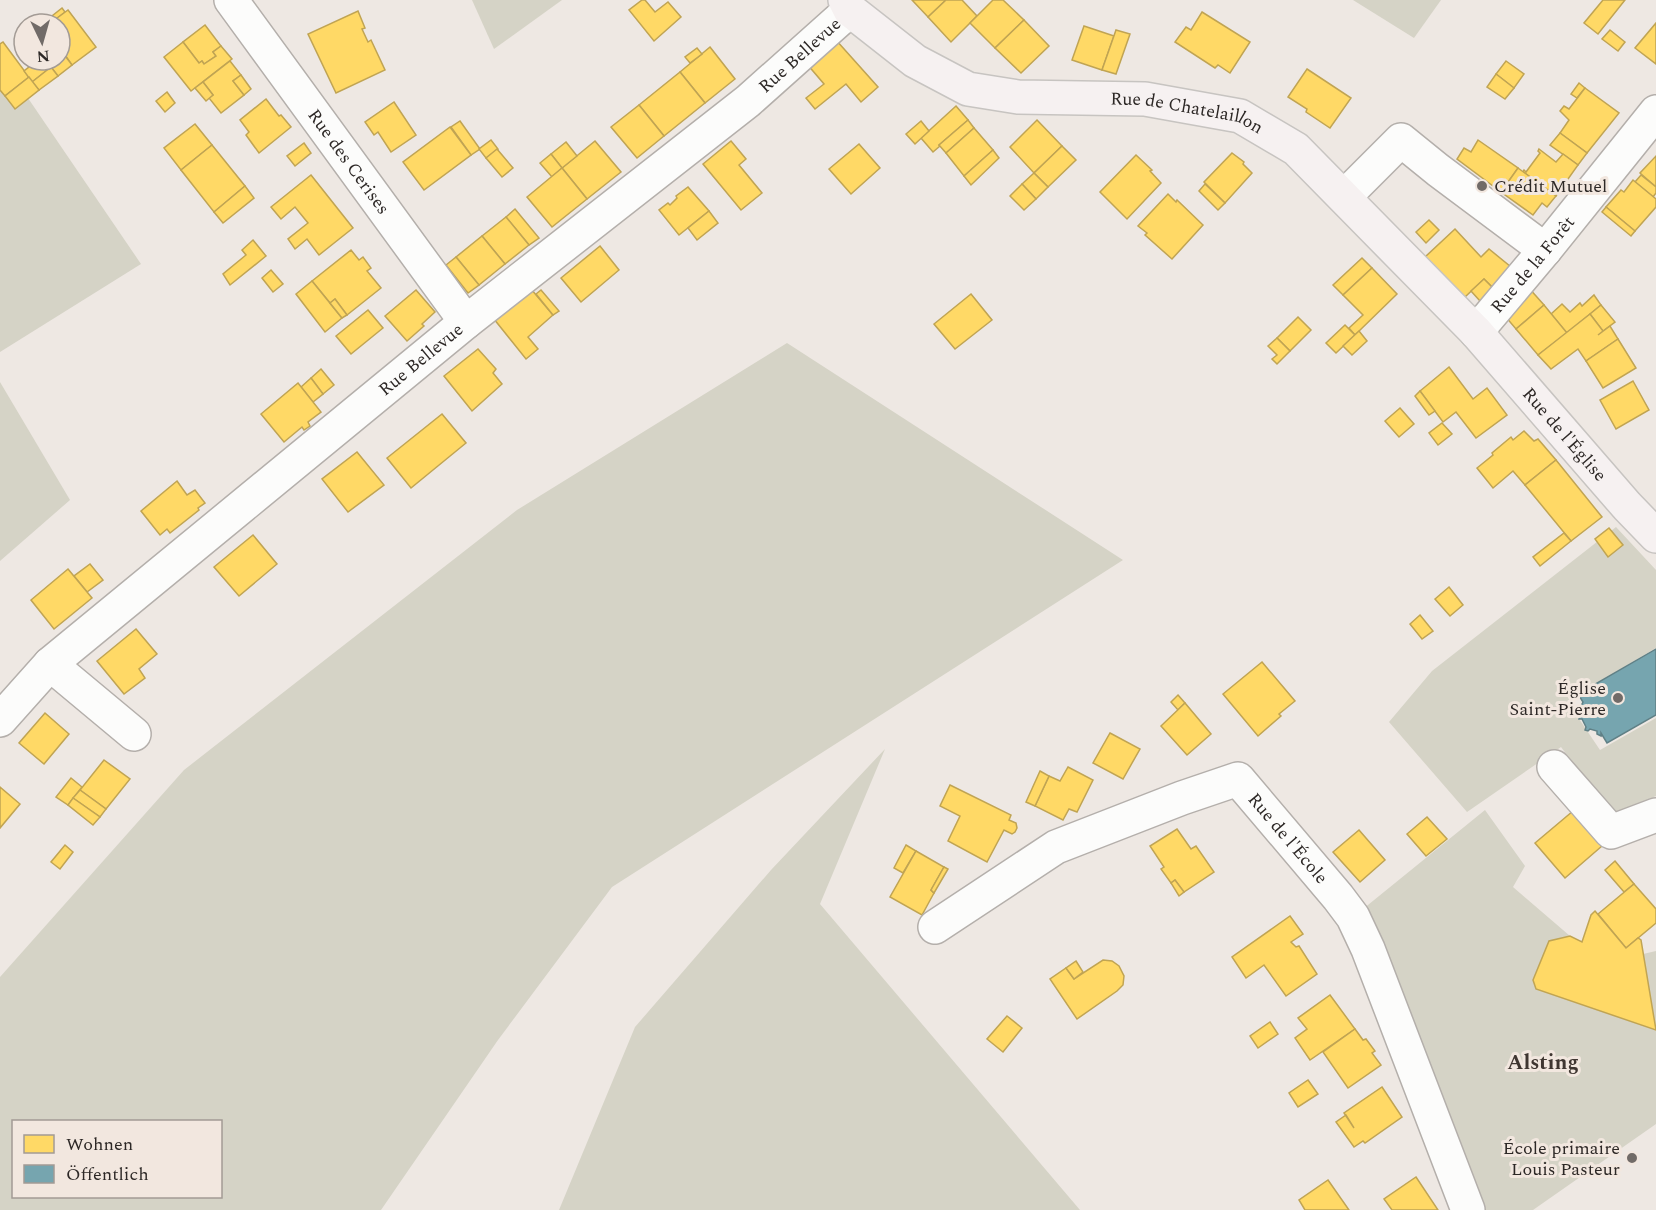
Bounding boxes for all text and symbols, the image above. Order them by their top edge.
street label: Rue Bellevue [752,11,847,99]
north arrow [12,12,72,72]
text: N [36,43,51,68]
street label: Rue de Chatelaillon [1110,85,1269,140]
street label: Rue des Cerises [301,103,397,220]
place label: Crédit Mutuel [1494,173,1607,200]
marker: Crédit Mutuel [1475,179,1489,193]
street label: Rue de la Forêt [1484,210,1581,319]
street label: Rue Bellevue [372,316,469,402]
street label: Rue de l'Église [1516,381,1613,487]
place label: Église Saint-Pierre [1510,675,1606,723]
marker: Église Saint-Pierre [1611,691,1625,705]
street label: Rue de l'École [1242,787,1335,890]
district label: Alsting [1507,1047,1579,1079]
legend [12,1120,222,1198]
text: Wohnen [66,1131,133,1158]
place label: École primaire Louis Pasteur [1503,1135,1620,1183]
marker: École primaire Louis Pasteur [1625,1151,1639,1165]
text: Öffentlich [66,1161,149,1188]

